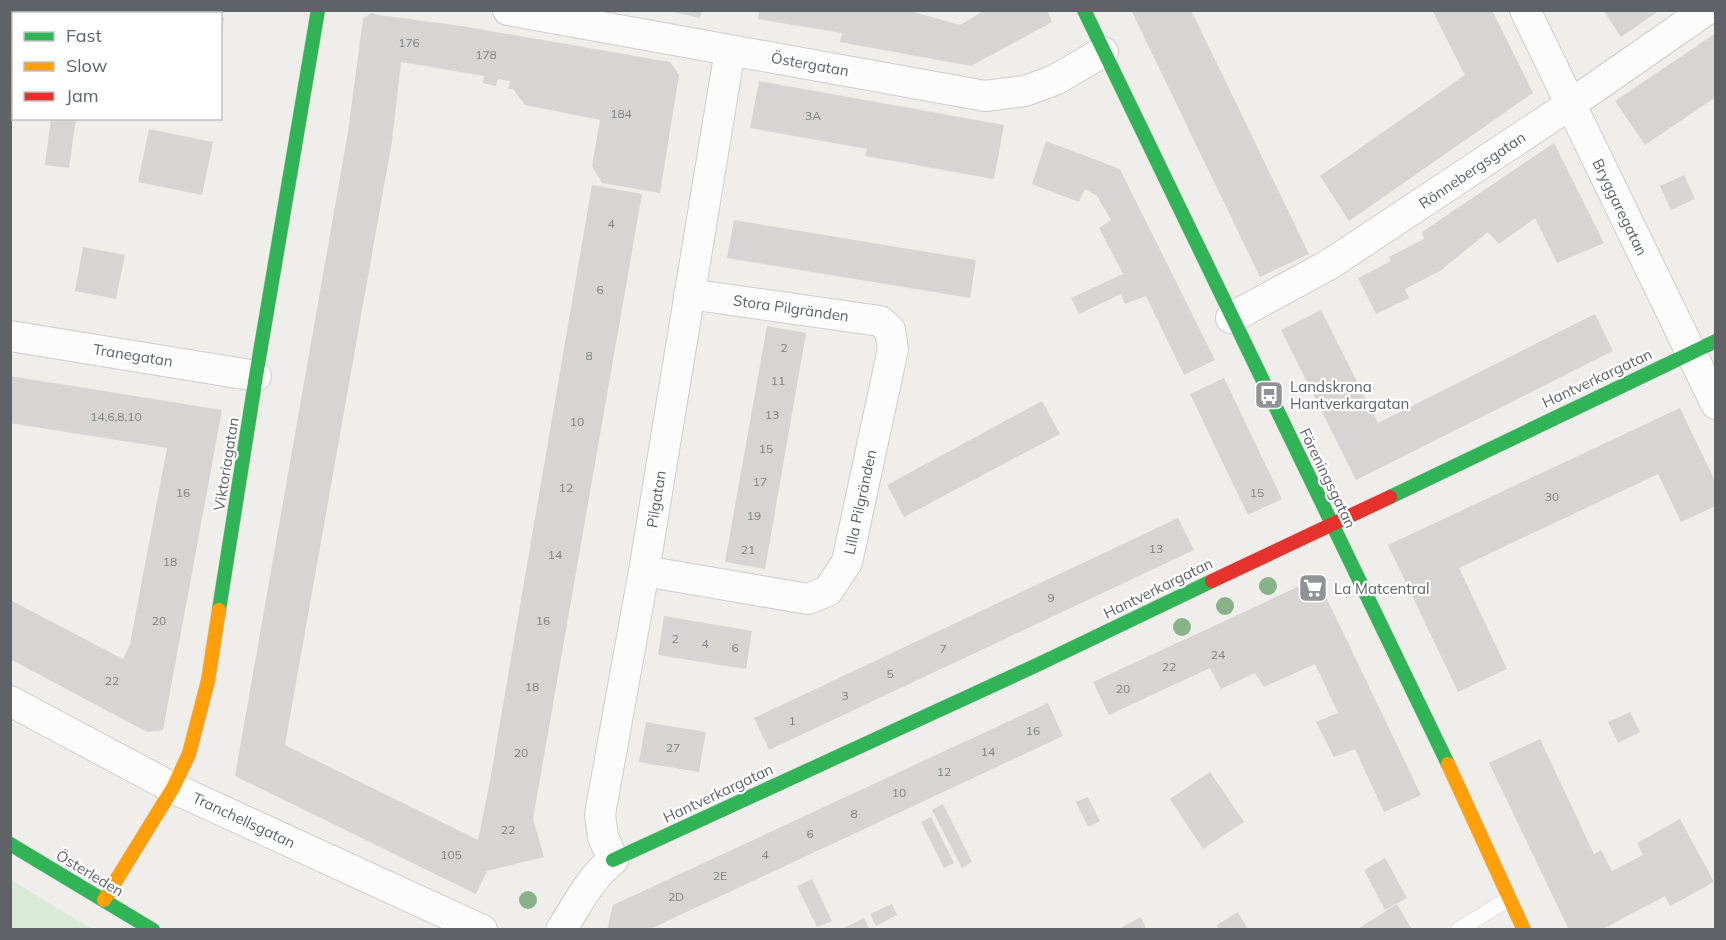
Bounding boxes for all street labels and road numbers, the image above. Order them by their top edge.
street label: Östergatan [770,48,850,80]
street label: Rönnebergsgatan [1415,127,1529,213]
street label: Bryggaregatan [1588,155,1652,259]
street label: Stora Pilgränden [732,290,850,326]
street label: Tranegatan [92,339,174,371]
street label: Hantverkargatan [1539,344,1655,412]
street label: Viktoriagatan [209,416,243,512]
street label: Föreningsgatan [1296,425,1360,531]
street label: Lilla Pilgränden [840,448,880,556]
street label: Pilgatan [642,469,670,529]
street label: Hantverkargatan [1100,553,1216,623]
street label: Hantverkargatan [660,759,776,827]
street label: Tranchellsgatan [190,788,298,852]
street label: Österleden [53,845,127,901]

